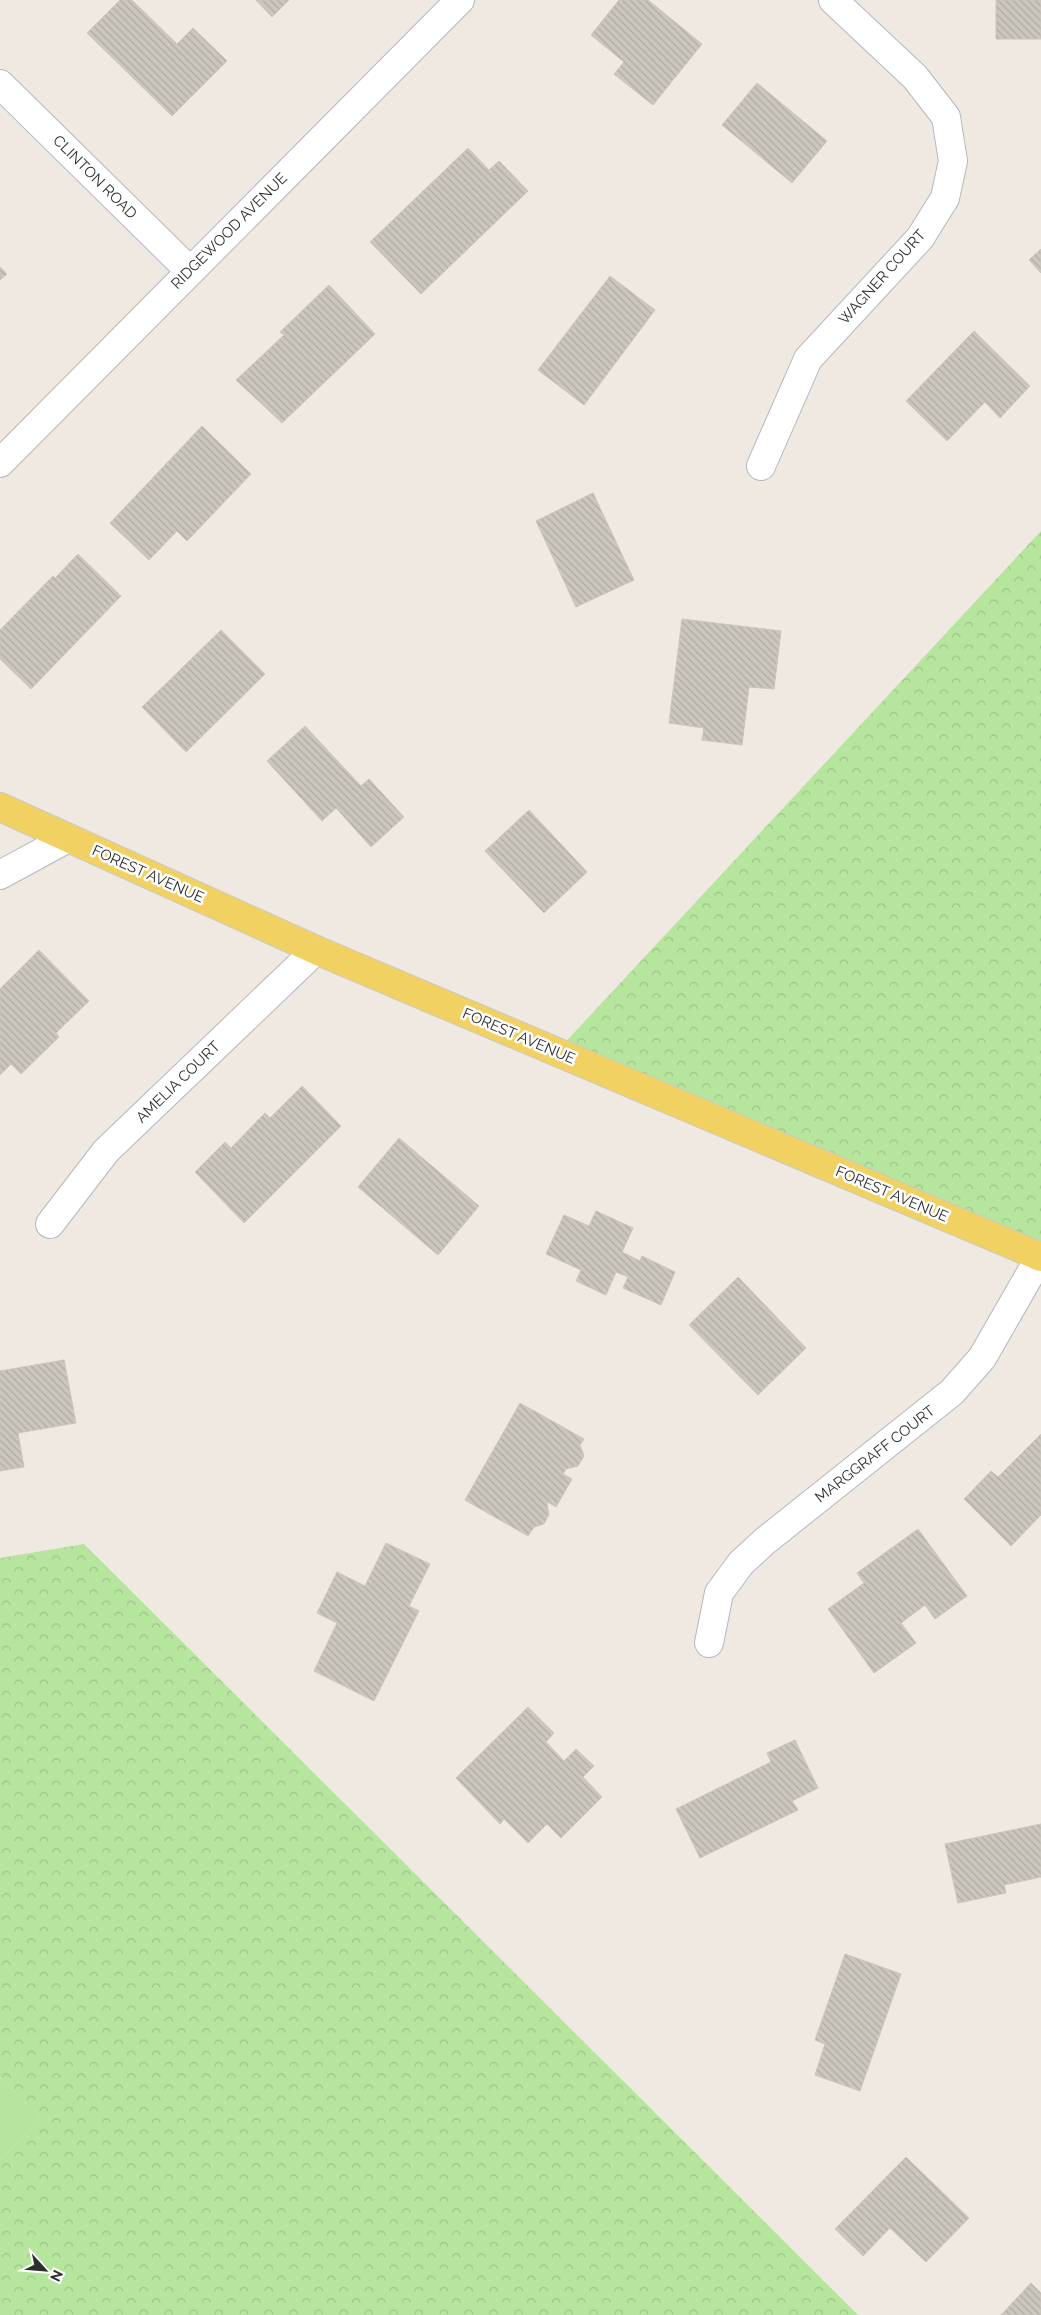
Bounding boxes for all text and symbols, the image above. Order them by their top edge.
street label: CLINTON ROAD [49,131,141,223]
street label: RIDGEWOOD AVENUE [167,169,291,293]
street label: WAGNER COURT [835,226,929,328]
street label: FOREST AVENUE [89,841,207,907]
street label: FOREST AVENUE [460,1004,578,1068]
street label: AMELIA COURT [132,1037,224,1127]
street label: FOREST AVENUE [833,1162,951,1226]
street label: MARGGRAFF COURT [811,1402,939,1506]
north arrow [20,2245,70,2295]
text: N [47,2267,66,2284]

